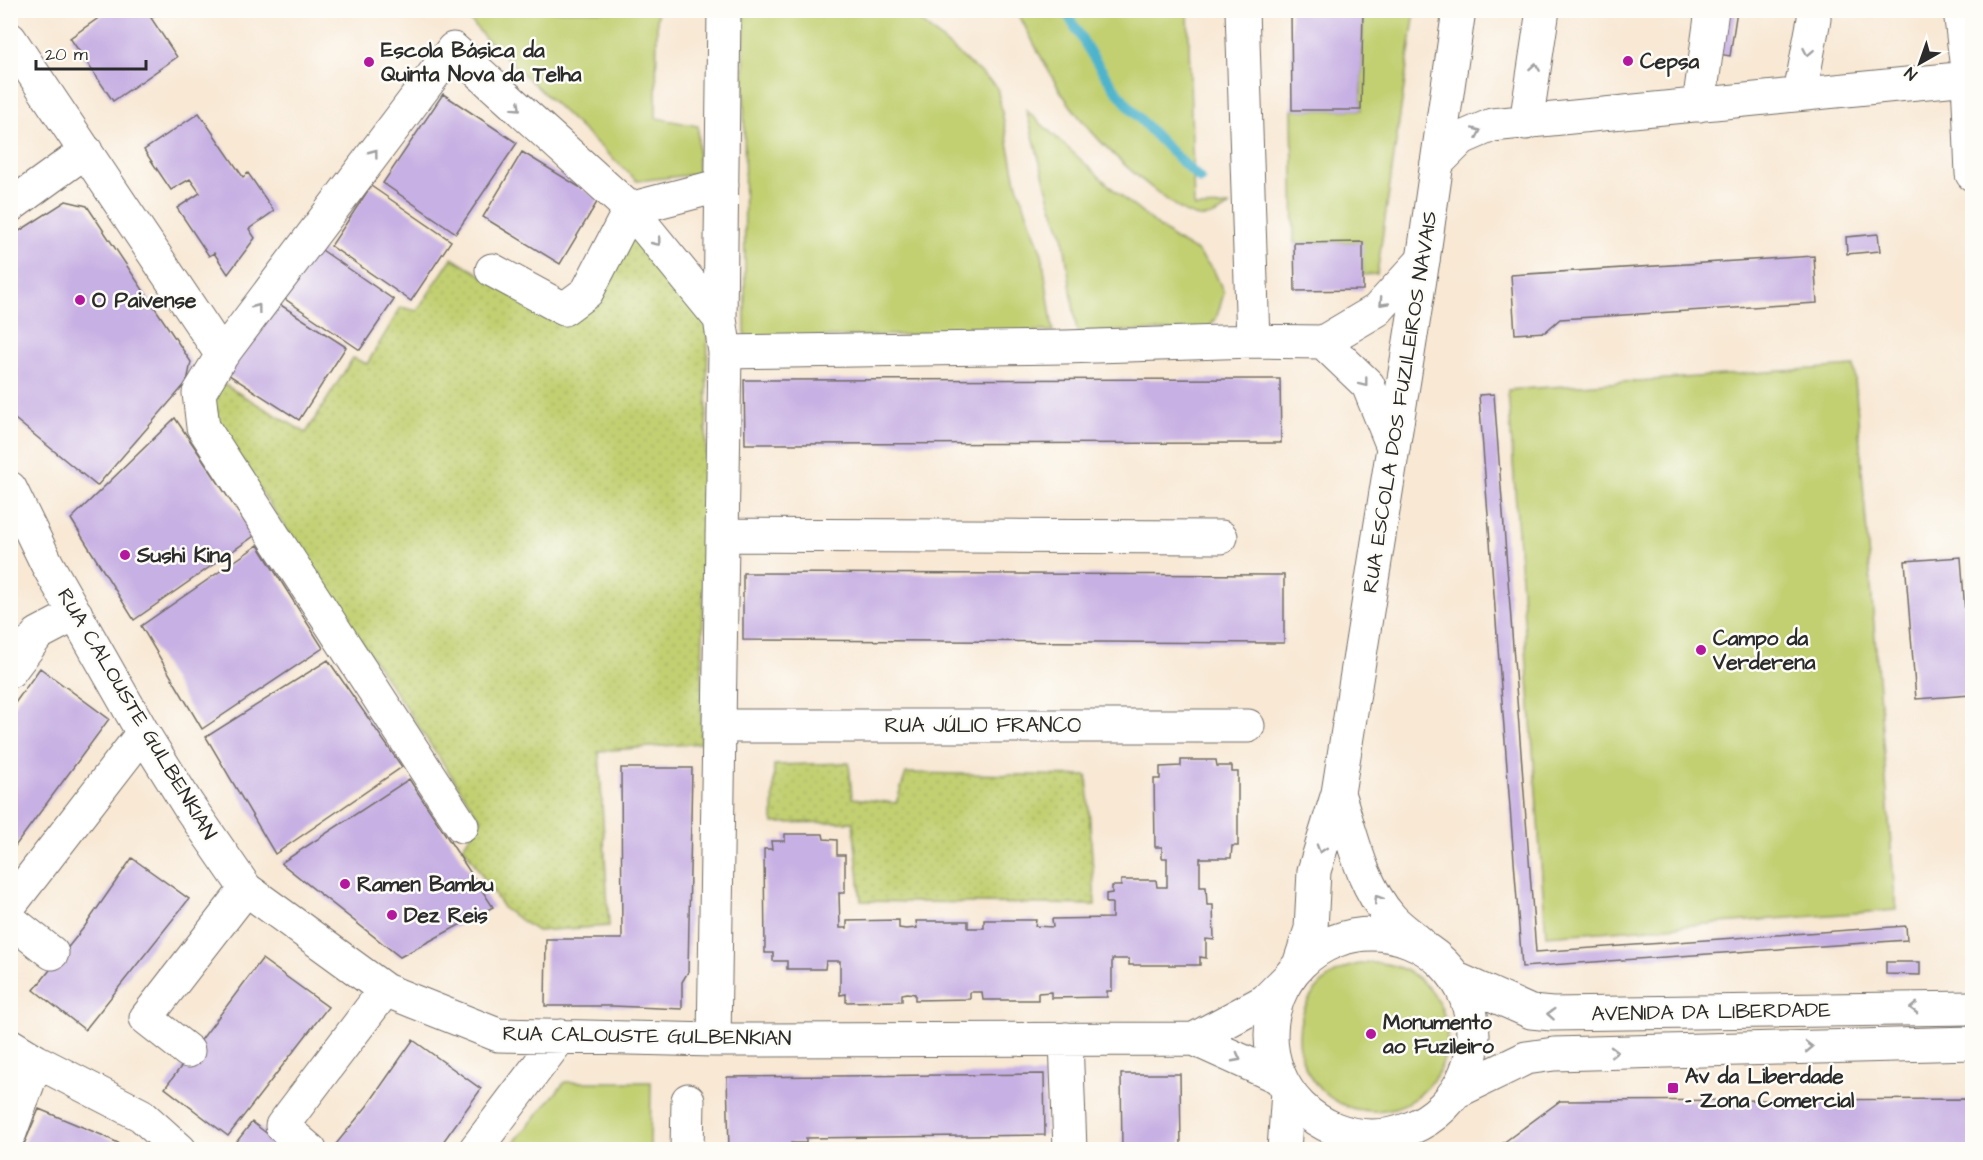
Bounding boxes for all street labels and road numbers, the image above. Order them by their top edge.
street label: RUA ESCOLA DOS FUZILEIROS NAVAIS [1355,209,1445,595]
street label: RUA CALOUSTE GULBENKIAN [50,583,224,845]
street label: RUA JÚLIO FRANCO [885,711,1081,740]
street label: AVENIDA DA LIBERDADE [1591,995,1832,1029]
street label: RUA CALOUSTE GULBENKIAN [502,1019,792,1053]

